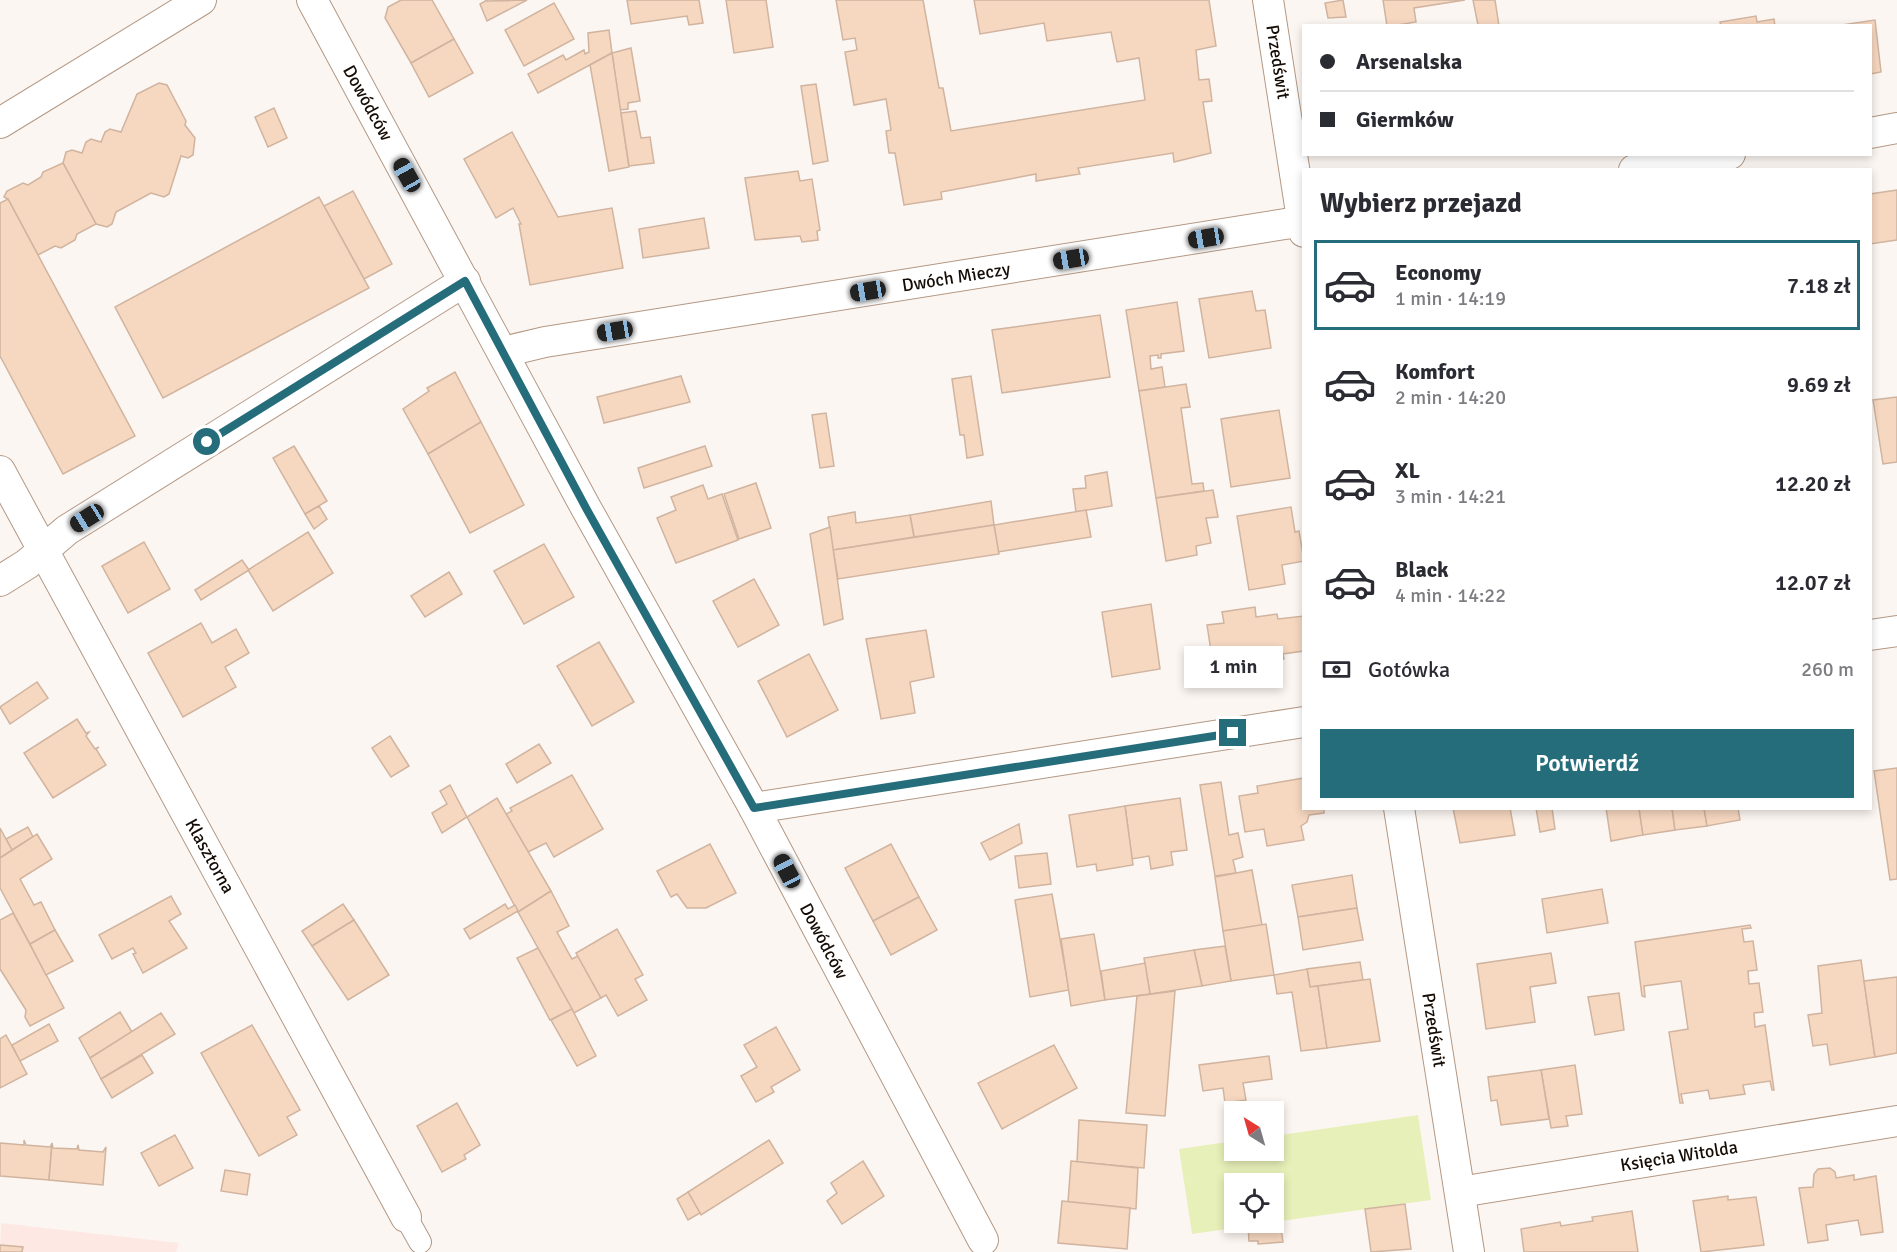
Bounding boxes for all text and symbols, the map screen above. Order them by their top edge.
street label: Przedświt [1261,23,1295,101]
text: Arsenalska [1356,48,1462,75]
street label: Dowódców [338,61,398,145]
text: Giermków [1356,106,1454,133]
car [390,155,424,195]
text: Wybierz przejazd [1320,187,1522,220]
car [1187,226,1225,250]
car [1052,247,1090,271]
street label: Dwóch Mieczy [900,257,1012,296]
icon: car [1323,258,1377,312]
text: Economy [1395,259,1481,286]
text: 7.18 zł [1787,272,1851,299]
car [849,279,887,303]
text: 1 min · 14:19 [1395,286,1506,311]
car [596,319,634,343]
icon: car [1323,357,1377,411]
text: Komfort [1395,358,1475,385]
text: 9.69 zł [1787,371,1851,398]
text: 2 min · 14:20 [1395,385,1506,410]
route start [193,428,220,455]
icon: car [1323,456,1377,510]
text: XL [1395,457,1420,484]
text: 12.20 zł [1775,470,1851,497]
text: 3 min · 14:21 [1395,484,1506,509]
car [67,501,107,535]
icon: car [1323,555,1377,609]
text: Black [1395,556,1449,583]
text: 12.07 zł [1775,569,1851,596]
text: 4 min · 14:22 [1395,583,1506,608]
callout: 1 min [1184,646,1282,688]
icon: cash [1320,653,1353,686]
text: 1 min [1210,654,1257,679]
text: Gotówka [1368,656,1450,683]
text: 260 m [1801,657,1854,682]
route end [1219,719,1246,746]
button: Potwierdź [1320,729,1854,798]
street label: Klasztorna [180,815,240,897]
car [771,851,803,891]
street label: Dowódców [795,899,853,983]
street label: Przedświt [1417,991,1451,1069]
north arrow [1224,1101,1284,1161]
map controls [1224,1101,1284,1233]
street label: Księcia Witolda [1619,1136,1739,1176]
button: locate [1224,1173,1284,1233]

